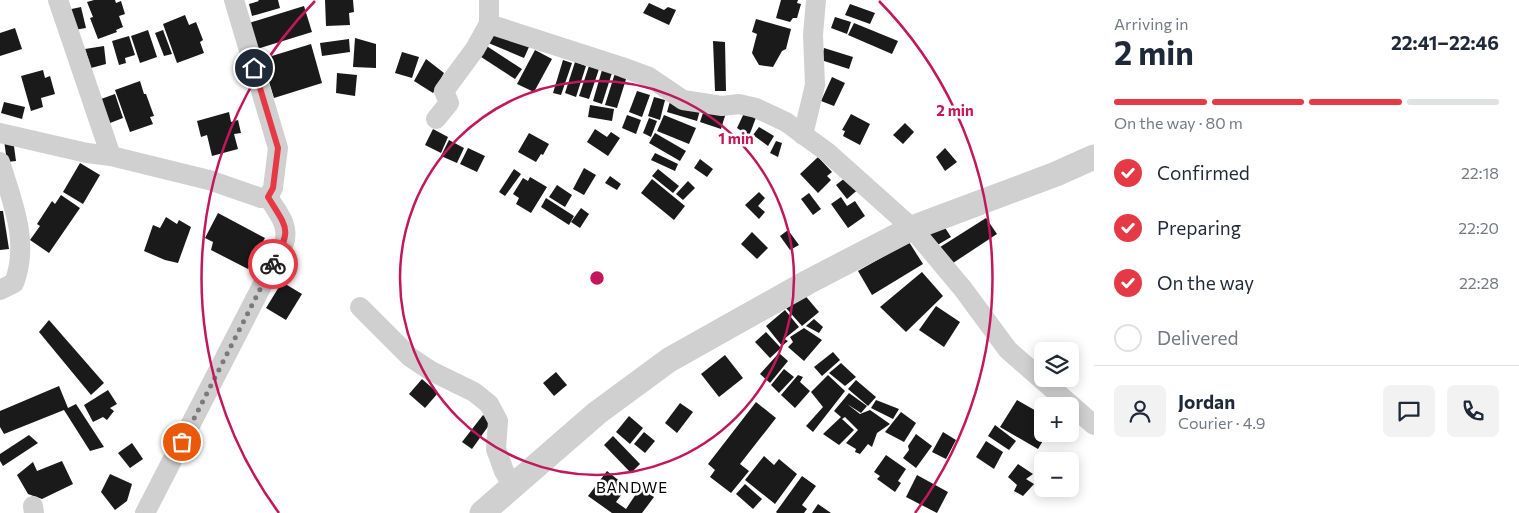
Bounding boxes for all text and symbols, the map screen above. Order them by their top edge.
text: Arriving in [1114,14,1188,33]
text: 22:41–22:46 [1391,31,1499,54]
text: 2 min [1114,32,1194,72]
pin [233,47,275,89]
icon: home [240,54,268,82]
text: 2 min [936,101,974,119]
text: On the way · 80 m [1114,113,1243,132]
text: 1 min [718,129,754,147]
icon: check [1114,159,1142,187]
text: Confirmed [1157,161,1250,184]
text: 22:18 [1461,163,1499,182]
icon: check [1114,214,1142,242]
text: Preparing [1157,216,1241,239]
text: 22:20 [1458,218,1499,237]
courier [248,239,298,289]
icon: bike [259,250,287,278]
centre of rings [588,269,606,287]
icon: check [1114,269,1142,297]
text: On the way [1157,271,1254,294]
text: 22:28 [1459,273,1499,292]
text: Delivered [1157,326,1238,349]
map controls [1034,342,1079,497]
button: layers [1034,342,1079,387]
button: person [1114,385,1166,437]
button: chat [1383,385,1435,437]
button: phone [1447,385,1499,437]
text: Jordan [1178,390,1235,413]
button: + [1034,397,1079,442]
text: Courier · 4.9 [1178,413,1265,432]
pin [161,421,203,463]
icon: bag [168,428,196,456]
button: − [1034,452,1079,497]
district label: BANDWE [596,478,668,496]

